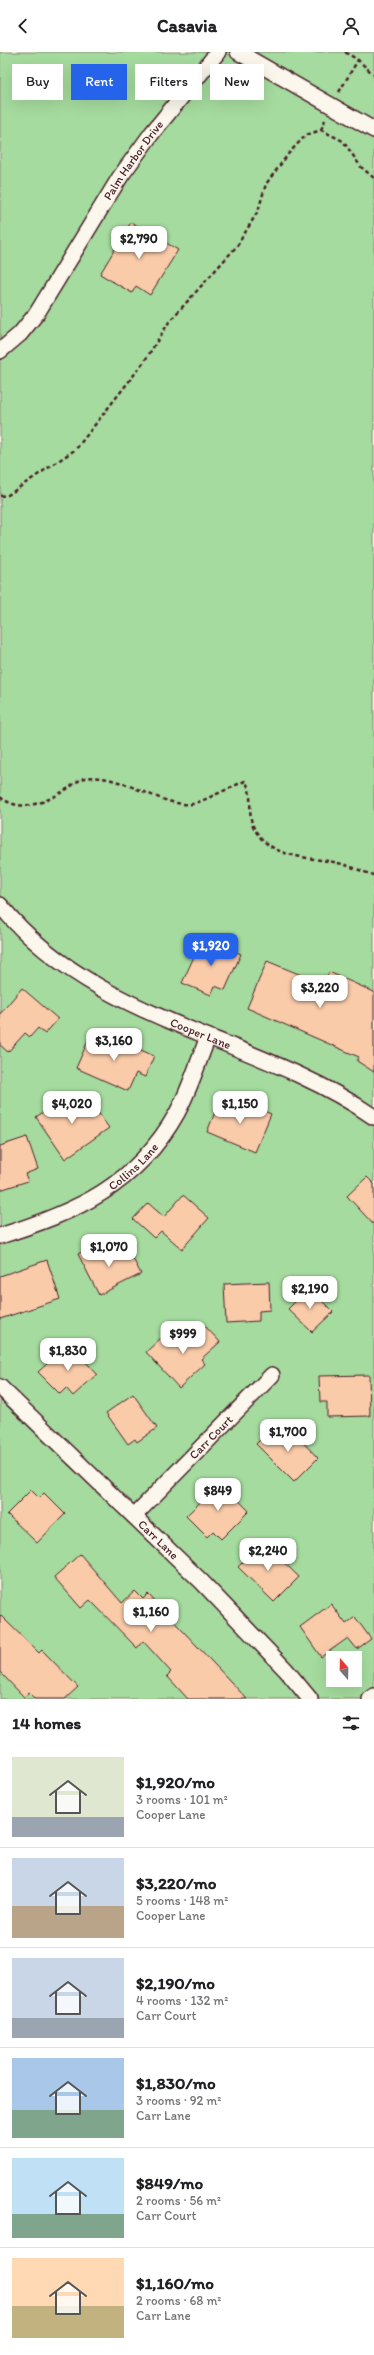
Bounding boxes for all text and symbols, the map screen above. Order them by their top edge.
icon: back [12,15,34,37]
text: Casavia [157,15,217,37]
icon: person [340,15,362,37]
chip: Buy [12,64,63,100]
chip: Rent [71,64,127,100]
chip: Filters [135,64,202,100]
chip: New [210,64,264,100]
street label: Palm Harbor Drive [101,117,167,203]
pin: $2,790 [106,226,172,260]
text: $2,790 [120,231,158,246]
pin: $1,920 [178,933,244,967]
text: $1,920 [192,938,230,953]
pin: $3,220 [287,975,353,1009]
text: $3,220 [301,980,339,995]
street label: Cooper Lane [168,1015,233,1052]
pin: $3,160 [81,1028,147,1062]
text: $3,160 [95,1033,133,1048]
pin: $4,020 [39,1091,105,1125]
pin: $1,150 [207,1091,273,1125]
text: $4,020 [52,1096,92,1111]
text: $1,150 [222,1096,258,1111]
street label: Collins Lane [106,1140,161,1193]
pin: $1,070 [76,1234,142,1268]
text: $1,070 [90,1239,128,1254]
pin: $2,190 [277,1276,343,1310]
text: $2,190 [291,1281,329,1296]
pin: $999 [159,1321,207,1355]
text: $999 [170,1326,197,1341]
pin: $1,830 [35,1338,101,1372]
text: $1,830 [49,1343,87,1358]
street label: Carr Court [186,1412,236,1462]
pin: $1,700 [255,1419,321,1453]
text: $1,700 [269,1424,307,1439]
pin: $849 [194,1478,242,1512]
text: $849 [204,1483,232,1498]
street label: Carr Lane [135,1517,181,1563]
pin: $2,240 [235,1538,301,1572]
text: $2,240 [248,1543,288,1558]
pin: $1,160 [118,1599,184,1633]
text: $1,160 [133,1604,169,1619]
north arrow [326,1651,362,1687]
map controls [326,1651,362,1687]
icon: filters [340,1712,362,1734]
text: 14 homes [12,1713,81,1733]
text: $1,920/mo [136,1772,215,1792]
icon: home [44,1773,92,1821]
text: 3 rooms · 101 m² [136,1792,228,1807]
text: Cooper Lane [136,1807,205,1822]
text: $3,220/mo [136,1873,216,1893]
icon: home [44,1874,92,1922]
text: 5 rooms · 148 m² [136,1893,228,1908]
text: Cooper Lane [136,1908,205,1923]
text: $2,190/mo [136,1973,215,1993]
icon: home [44,1974,92,2022]
text: 4 rooms · 132 m² [136,1993,228,2008]
text: Carr Court [136,2008,196,2023]
text: $1,830/mo [136,2073,216,2093]
icon: home [44,2074,92,2122]
text: 3 rooms · 92 m² [136,2093,221,2108]
text: Carr Lane [136,2108,191,2123]
text: $849/mo [136,2173,203,2193]
icon: home [44,2174,92,2222]
text: 2 rooms · 56 m² [136,2193,221,2208]
text: Carr Court [136,2208,196,2223]
text: $1,160/mo [136,2273,214,2293]
icon: home [44,2274,92,2322]
text: 2 rooms · 68 m² [136,2293,221,2308]
text: Carr Lane [136,2308,191,2323]

